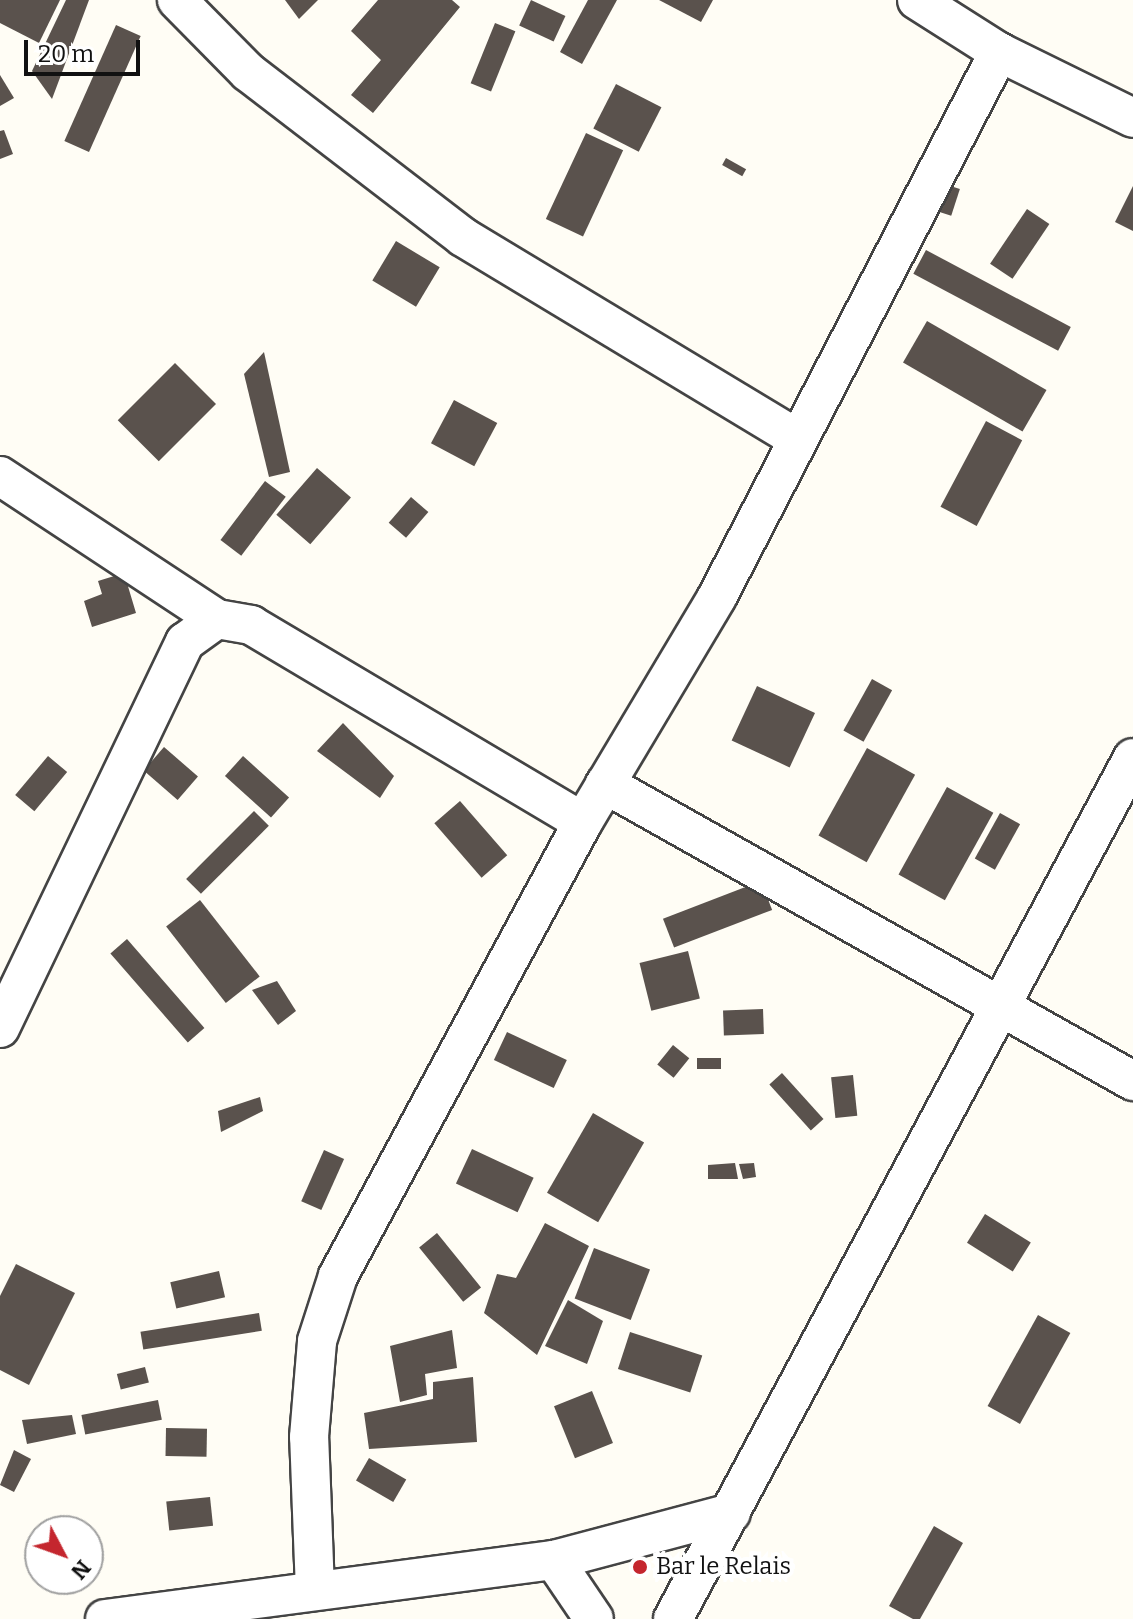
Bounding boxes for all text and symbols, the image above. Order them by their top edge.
scale bar [28,24,144,74]
text: 20 m [38,40,94,68]
north arrow [24,1515,104,1595]
place label: Bar le Relais [656,1553,791,1581]
text: N [65,1554,97,1585]
marker: Bar le Relais [631,1558,649,1576]

